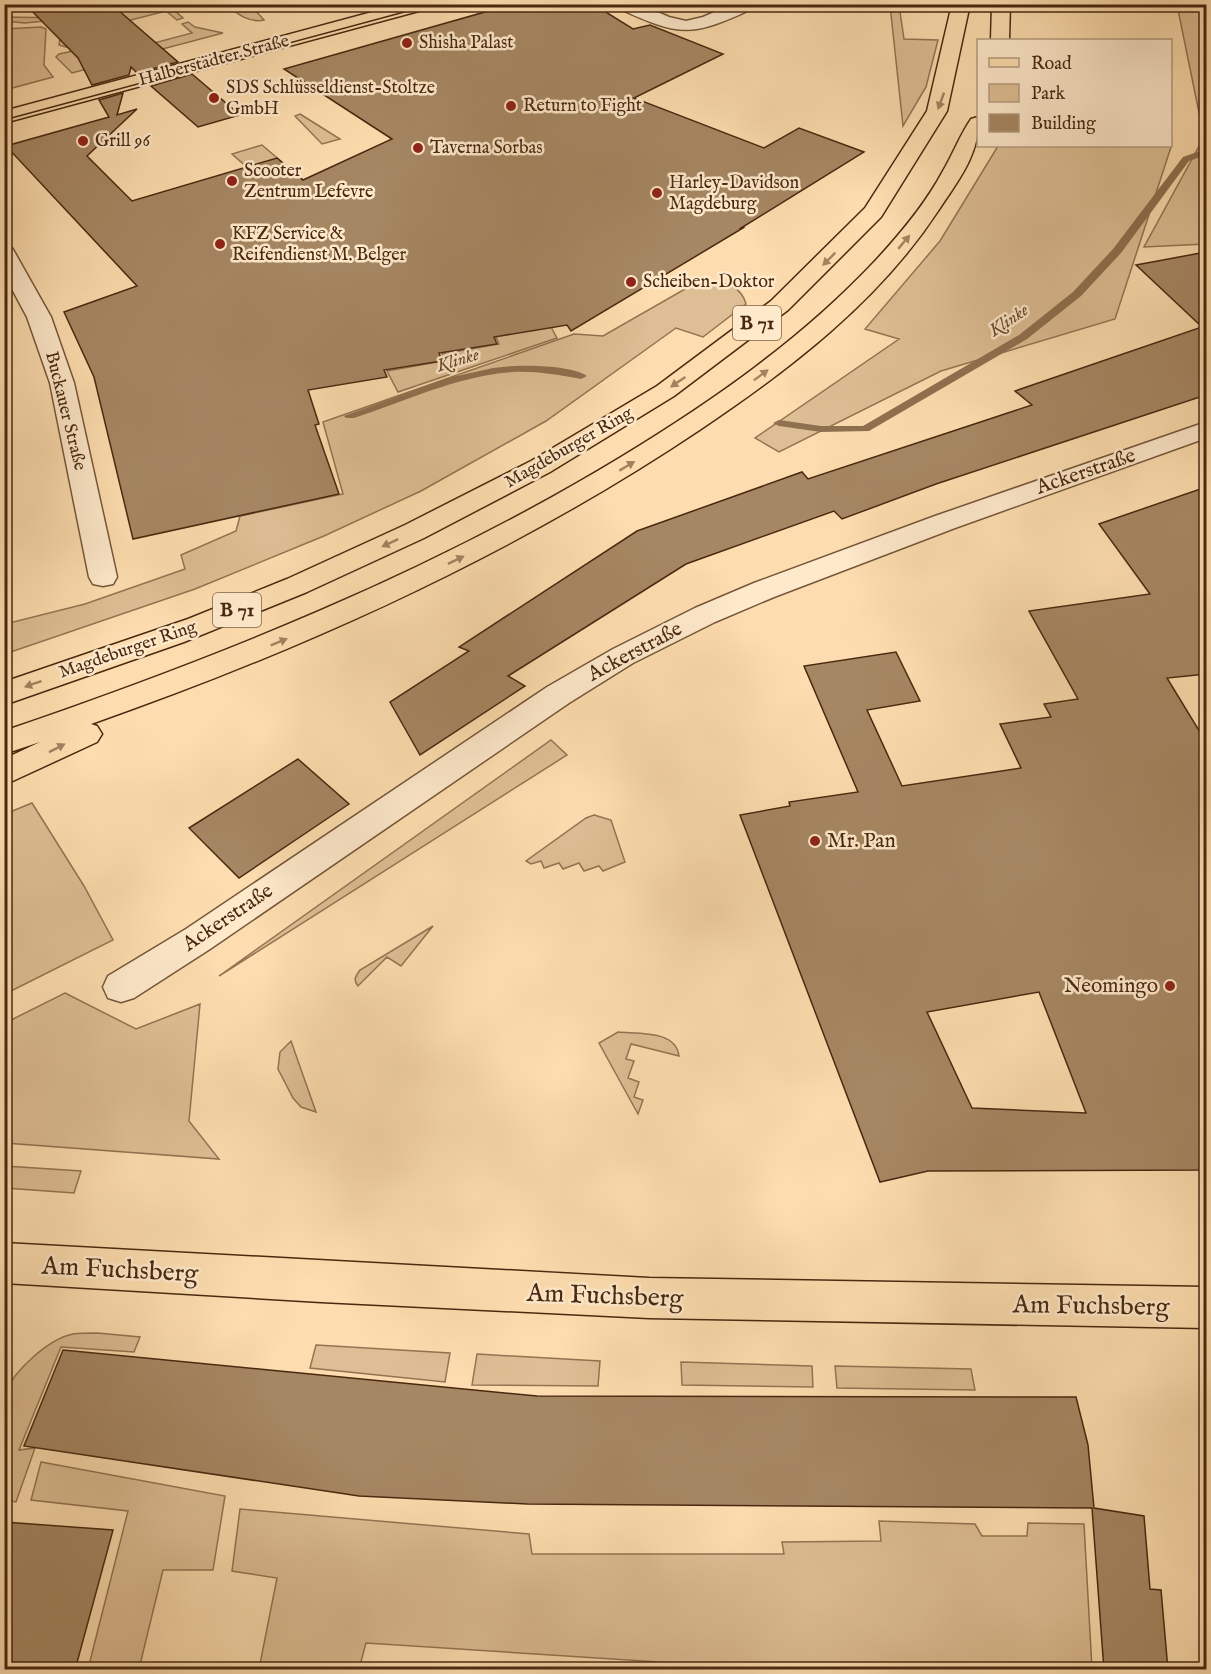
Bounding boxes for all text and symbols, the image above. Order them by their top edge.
street label: Halberstädter Straße [136,30,292,92]
place label: Shisha Palast [419,32,514,55]
marker: Shisha Palast [400,36,414,50]
legend [977,39,1172,147]
text: Road [1031,53,1072,76]
place label: SDS Schlüsseldienst-Stoltze GmbH [226,77,435,121]
text: Park [1031,83,1066,106]
marker: SDS Schlüsseldienst-Stoltze GmbH [207,91,221,105]
one-way arrow [936,92,946,110]
place label: Return to Fight [523,95,642,118]
marker: Return to Fight [504,99,518,113]
text: Building [1031,113,1096,136]
place label: Grill 96 [95,130,150,153]
marker: Grill 96 [76,134,90,148]
place label: Taverna Sorbas [430,137,543,160]
marker: Taverna Sorbas [411,141,425,155]
place label: Scooter Zentrum Lefevre [244,160,373,204]
place label: Harley-Davidson Magdeburg [669,172,799,216]
marker: Scooter Zentrum Lefevre [225,174,239,188]
marker: Harley-Davidson Magdeburg [650,186,664,200]
place label: KFZ Service & Reifendienst M. Belger [232,223,406,267]
one-way arrow [897,234,910,250]
marker: KFZ Service & Reifendienst M. Belger [213,237,227,251]
one-way arrow [823,252,837,266]
place label: Scheiben-Doktor [643,271,775,294]
marker: Scheiben-Doktor [624,275,638,289]
water label: Klinke [984,299,1033,343]
road number: B 71 [733,306,781,340]
water label: Klinke [433,344,482,379]
street label: Buckauer Straße [39,349,91,473]
one-way arrow [754,369,769,381]
one-way arrow [670,376,686,387]
street label: Magdeburger Ring [501,402,637,494]
street label: Ackerstraße [1032,442,1140,502]
one-way arrow [619,460,635,471]
one-way arrow [381,539,398,548]
one-way arrow [448,555,465,565]
road number: B 71 [213,593,261,627]
street label: Magdeburger Ring [56,616,200,684]
street label: Ackerstraße [582,616,687,689]
one-way arrow [271,637,289,647]
one-way arrow [24,679,42,689]
one-way arrow [49,743,66,753]
place label: Mr. Pan [827,828,896,855]
marker: Mr. Pan [808,834,822,848]
street label: Ackerstraße [177,878,279,959]
place label: Neomingo [1064,973,1158,1000]
marker: Neomingo [1163,979,1177,993]
street label: Am Fuchsberg [40,1249,200,1291]
street label: Am Fuchsberg [525,1277,685,1315]
street label: Am Fuchsberg [1011,1288,1171,1324]

